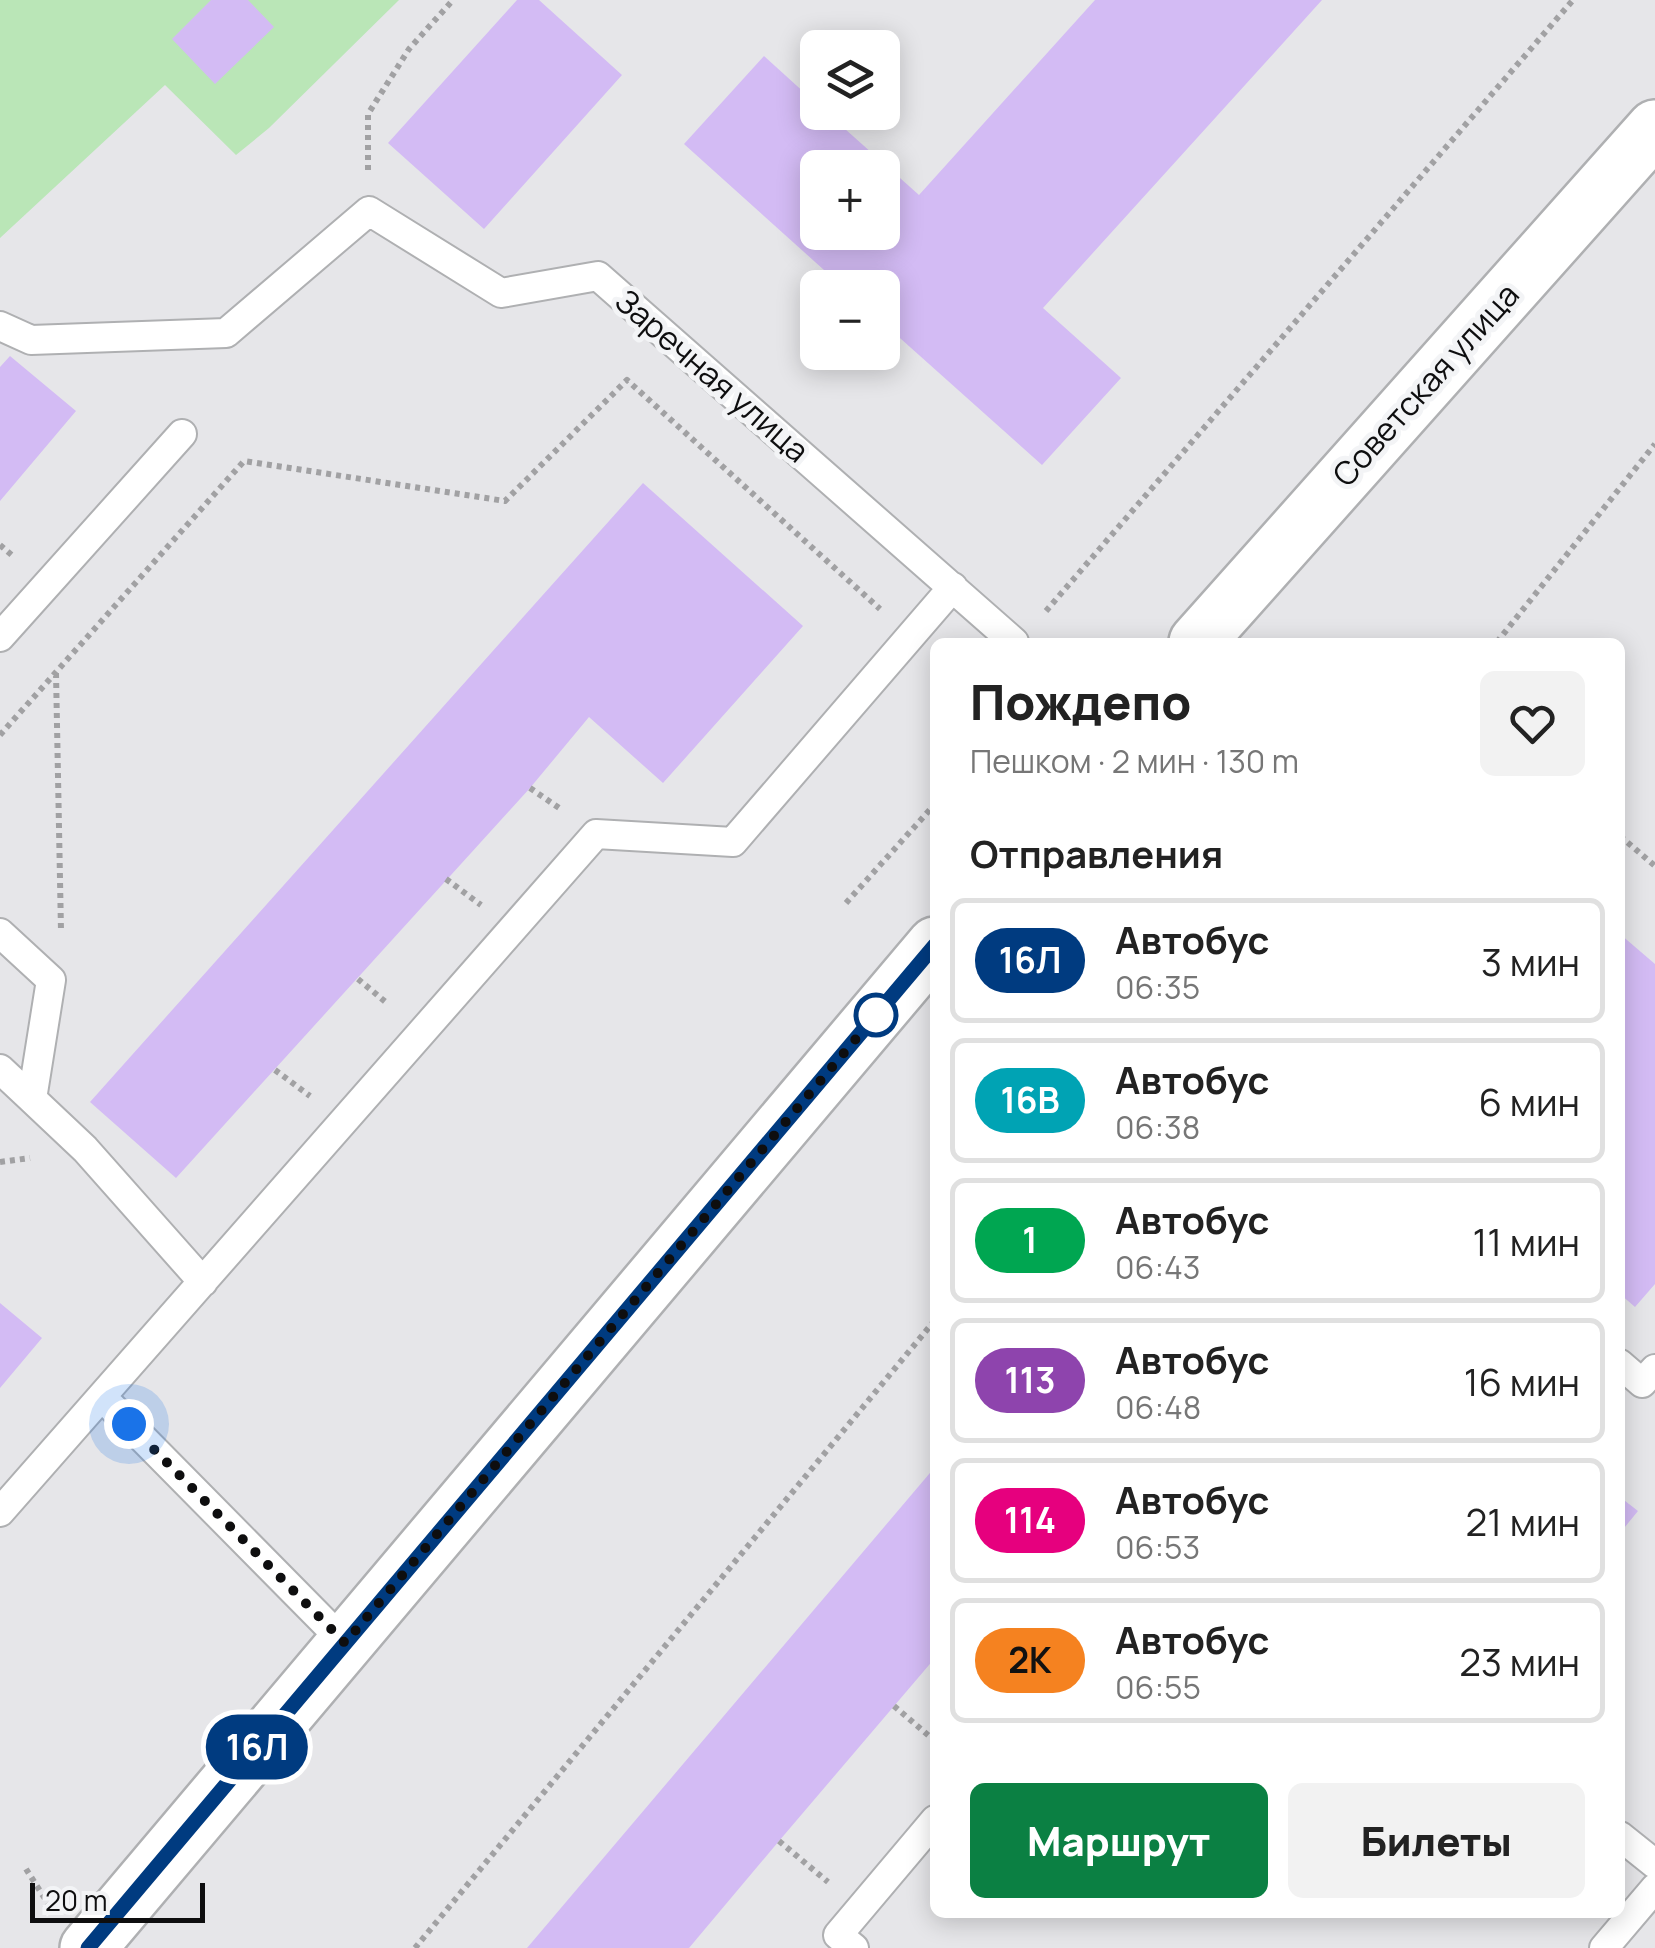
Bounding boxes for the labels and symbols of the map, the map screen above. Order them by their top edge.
street label: Советская улица [1322,273,1528,495]
street label: Заречная улица [606,279,819,472]
unlabelled marker [855,994,897,1036]
your location [104,1399,154,1449]
line badge: 16Л [200,1714,314,1780]
scale bar [30,1878,205,1922]

